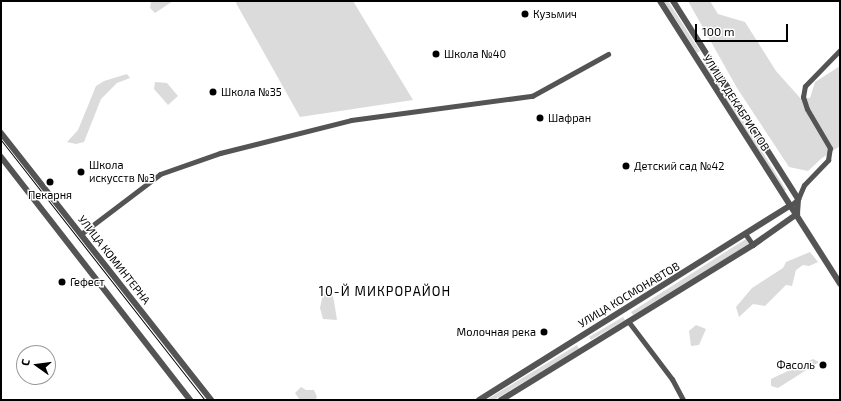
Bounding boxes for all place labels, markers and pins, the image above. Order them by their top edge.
place label: Кузьмич [533,7,577,21]
marker: Кузьмич [520,9,530,19]
place label: Школа №40 [444,47,506,61]
marker: Школа №40 [431,49,441,59]
place label: Школа №35 [221,85,282,99]
marker: Школа №35 [208,87,218,97]
place label: Шафран [548,111,591,125]
marker: Шафран [535,113,545,123]
place label: Школа искусств №3 [89,159,155,185]
place label: Детский сад №42 [634,159,724,173]
marker: Детский сад №42 [621,161,631,171]
marker: Школа искусств №3 [76,167,86,177]
marker: Пекарня [45,177,55,187]
place label: Пекарня [28,188,72,202]
place label: Гефест [70,275,105,289]
marker: Гефест [57,277,67,287]
place label: Молочная река [457,325,536,339]
marker: Молочная река [539,327,549,337]
place label: Фасоль [777,358,815,372]
marker: Фасоль [818,360,828,370]

